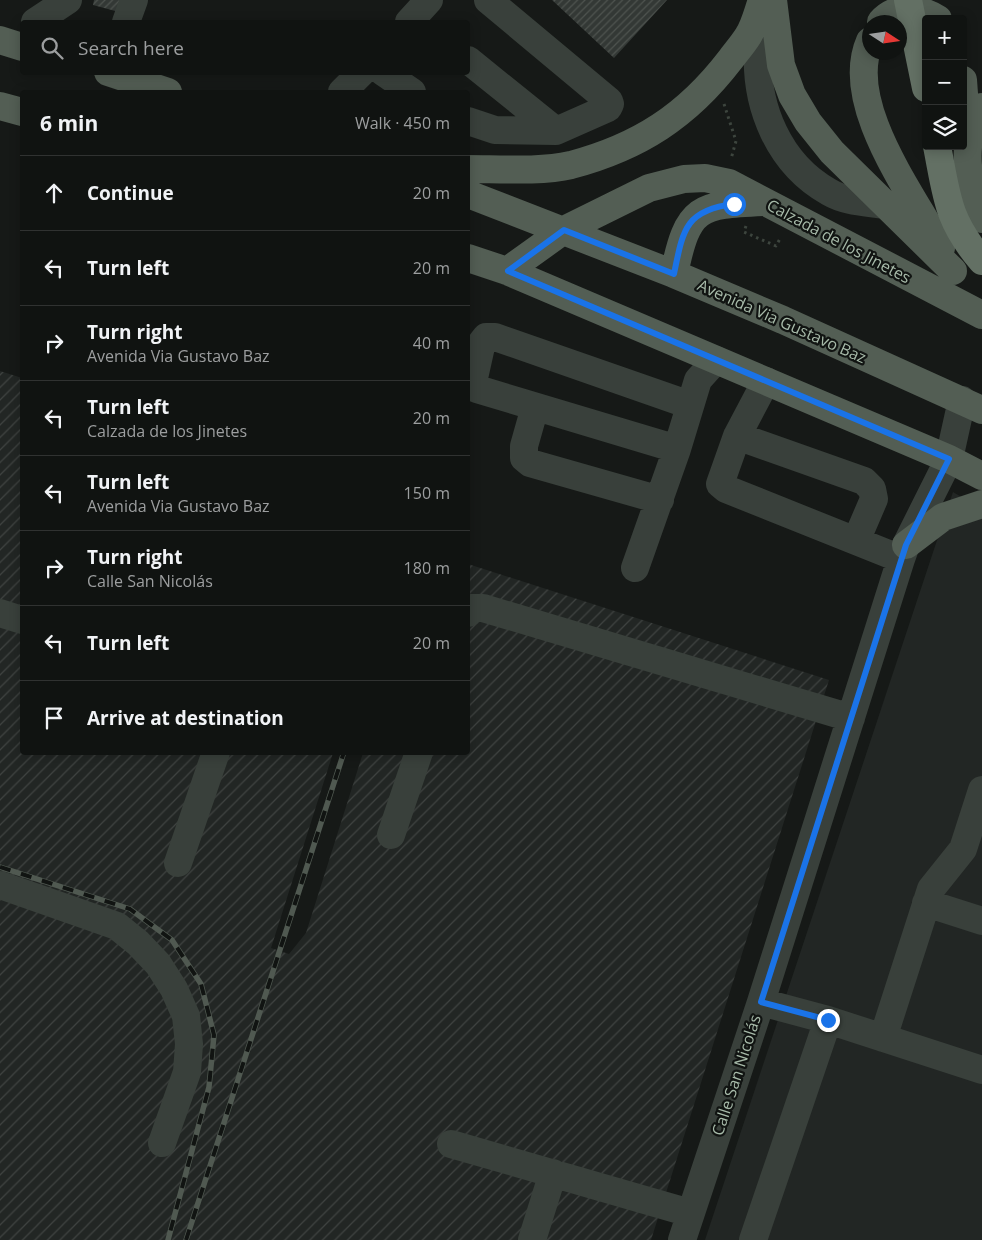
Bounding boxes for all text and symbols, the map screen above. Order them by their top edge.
north arrow [862,15,907,60]
map controls [922,15,967,150]
button: + [922,15,967,60]
search box [20,20,470,75]
icon: search [38,34,66,62]
text: Search here [78,35,184,61]
button: − [922,60,967,105]
button: layers [922,105,967,150]
text: 6 min [40,109,98,137]
text: Walk · 450 m [355,112,450,134]
icon: ahead [40,179,68,207]
text: Continue [87,180,174,206]
text: 20 m [413,182,450,204]
route start [723,193,746,216]
street label: Calzada de los Jinetes [763,194,915,288]
icon: left [40,254,68,282]
text: Turn left [87,255,169,281]
text: 20 m [413,257,450,279]
street label: Avenida Via Gustavo Baz [694,274,870,368]
text: Turn right [87,319,182,345]
icon: right [40,329,68,357]
text: 40 m [413,332,450,354]
text: Avenida Via Gustavo Baz [87,345,270,367]
text: Turn left [87,394,169,420]
icon: left [40,404,68,432]
text: 20 m [413,407,450,429]
text: Calzada de los Jinetes [87,420,247,442]
text: Turn left [87,469,169,495]
icon: left [40,479,68,507]
text: 150 m [404,482,450,504]
text: Avenida Via Gustavo Baz [87,495,270,517]
text: Turn right [87,544,182,570]
icon: right [40,554,68,582]
text: 180 m [404,557,450,579]
text: Calle San Nicolás [87,570,213,592]
icon: left [40,629,68,657]
text: Turn left [87,630,169,656]
text: 20 m [413,632,450,654]
icon: arrive [40,704,68,732]
text: Arrive at destination [87,705,284,731]
route end [817,1009,840,1032]
street label: Calle San Nicolás [706,1012,766,1138]

